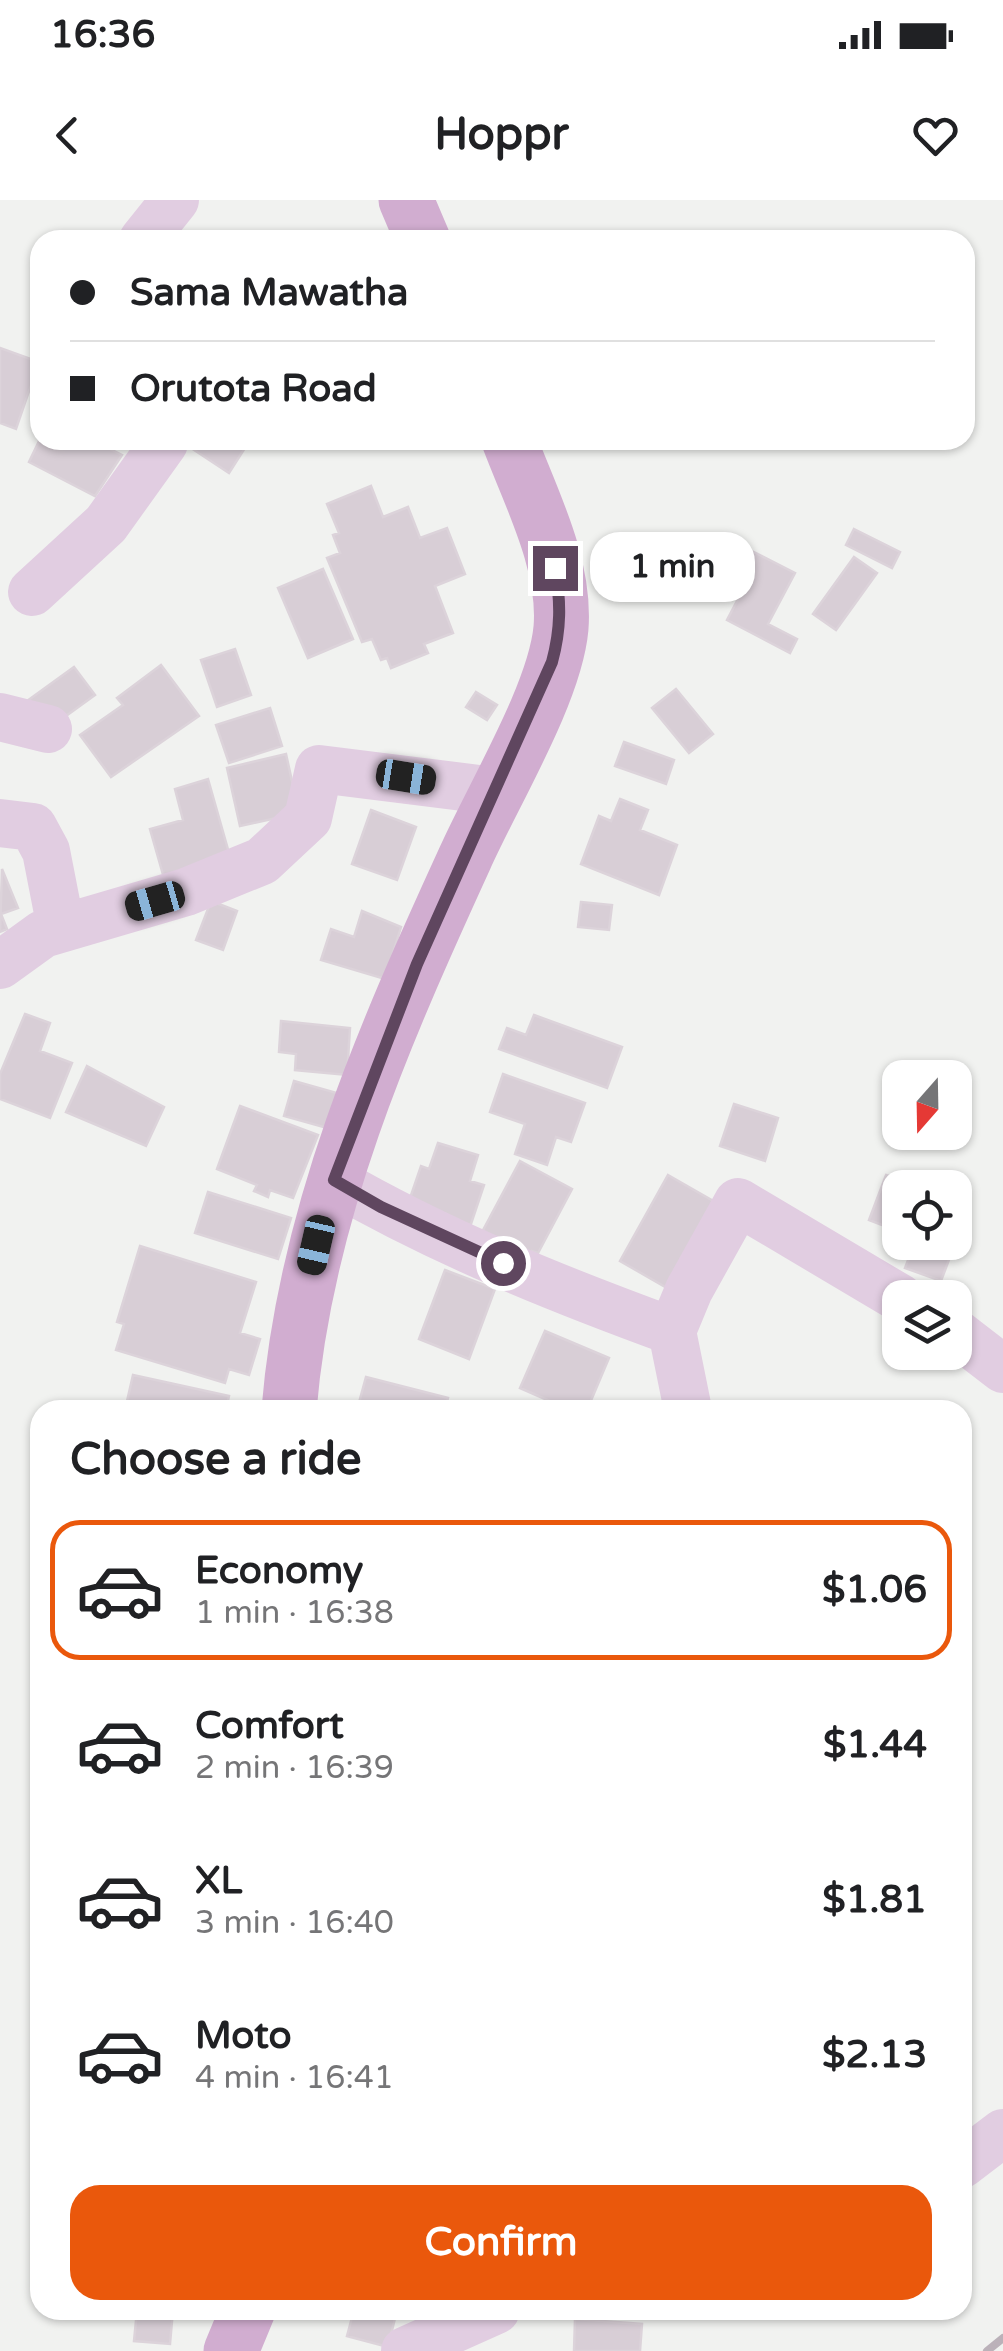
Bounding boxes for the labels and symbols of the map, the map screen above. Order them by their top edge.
callout: 1 min [590,533,755,603]
route end [533,546,578,591]
car [374,757,438,797]
car [122,878,188,924]
north arrow [882,1060,972,1150]
car [295,1212,337,1278]
route start [481,1241,526,1286]

